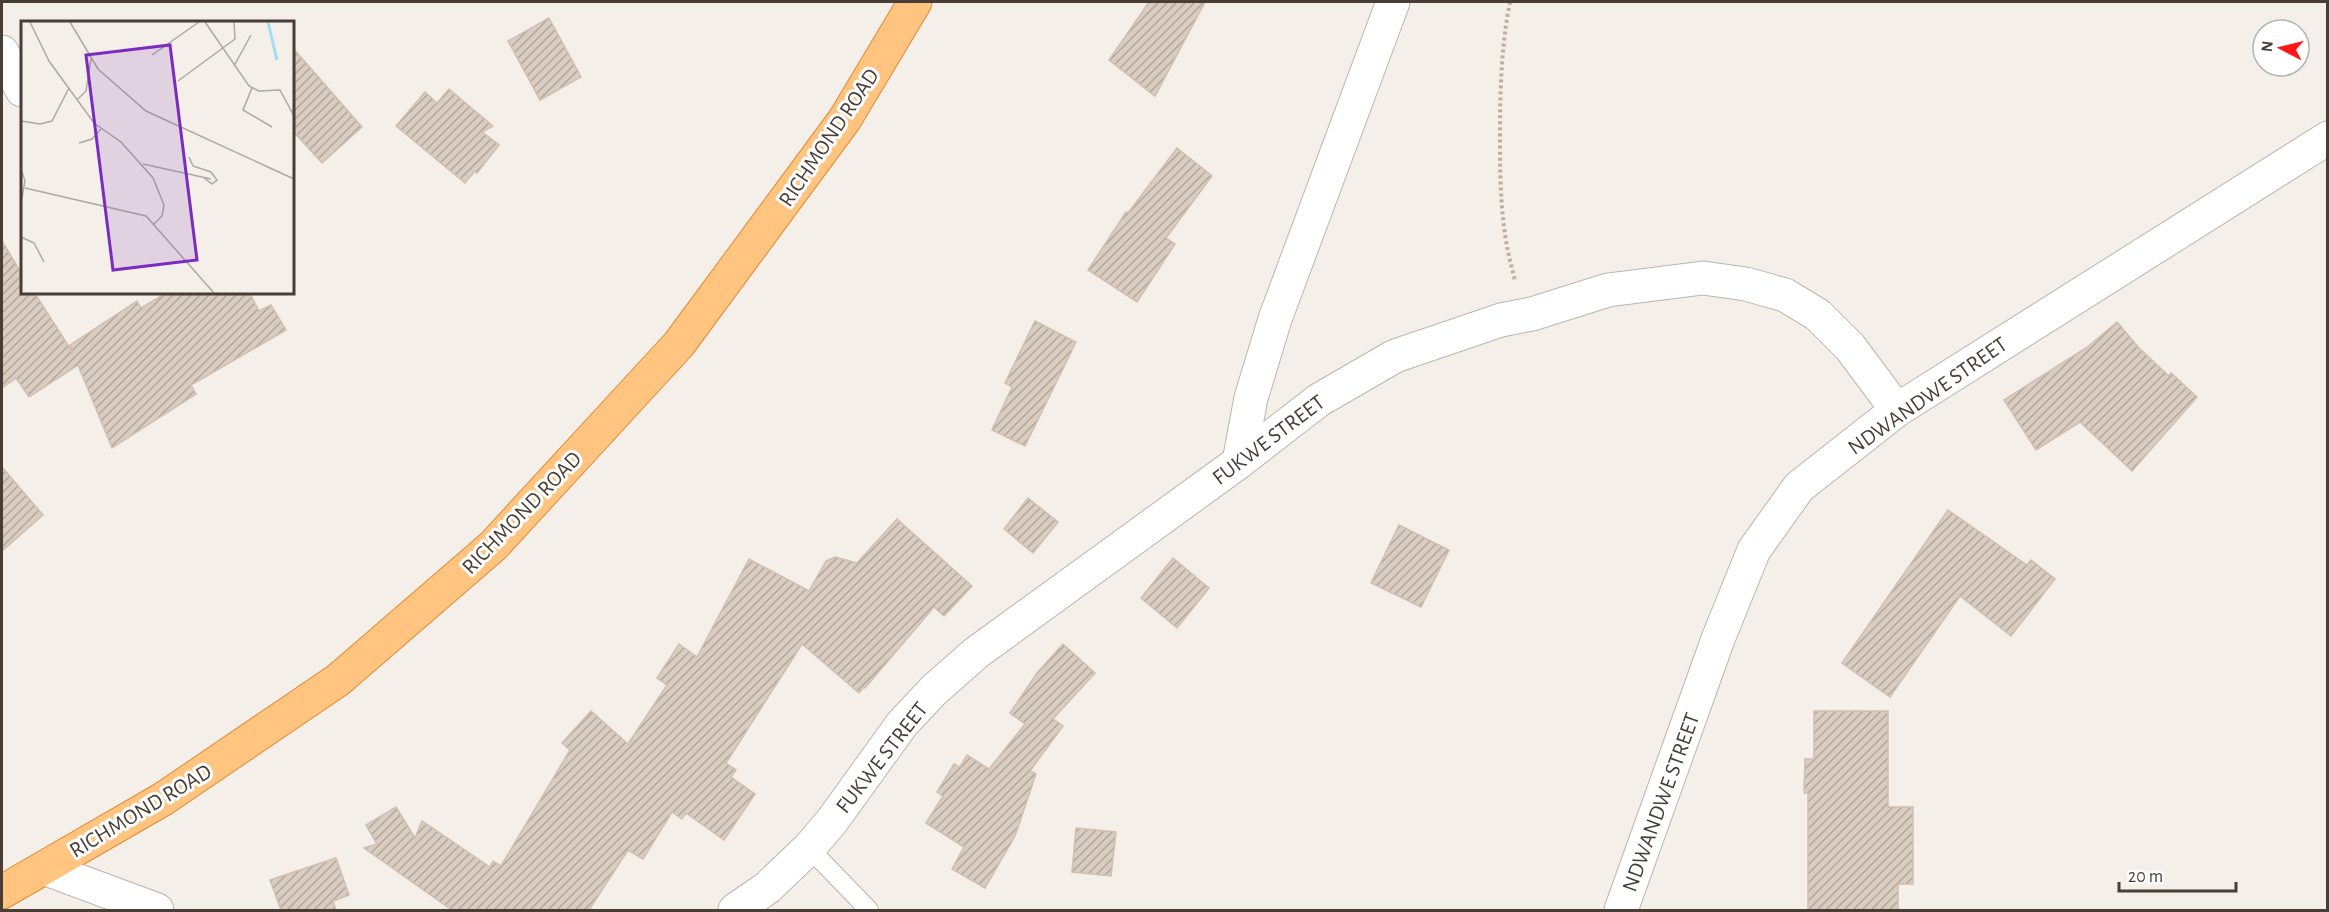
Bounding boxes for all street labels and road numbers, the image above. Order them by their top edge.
street label: RICHMOND ROAD [775,65,883,210]
street label: NDWANDWE STREET [1844,333,2011,459]
street label: FUKWE STREET [1208,390,1329,489]
street label: RICHMOND ROAD [458,447,586,578]
street label: FUKWE STREET [832,698,932,817]
street label: NDWANDWE STREET [1618,710,1704,895]
street label: RICHMOND ROAD [66,760,215,862]

